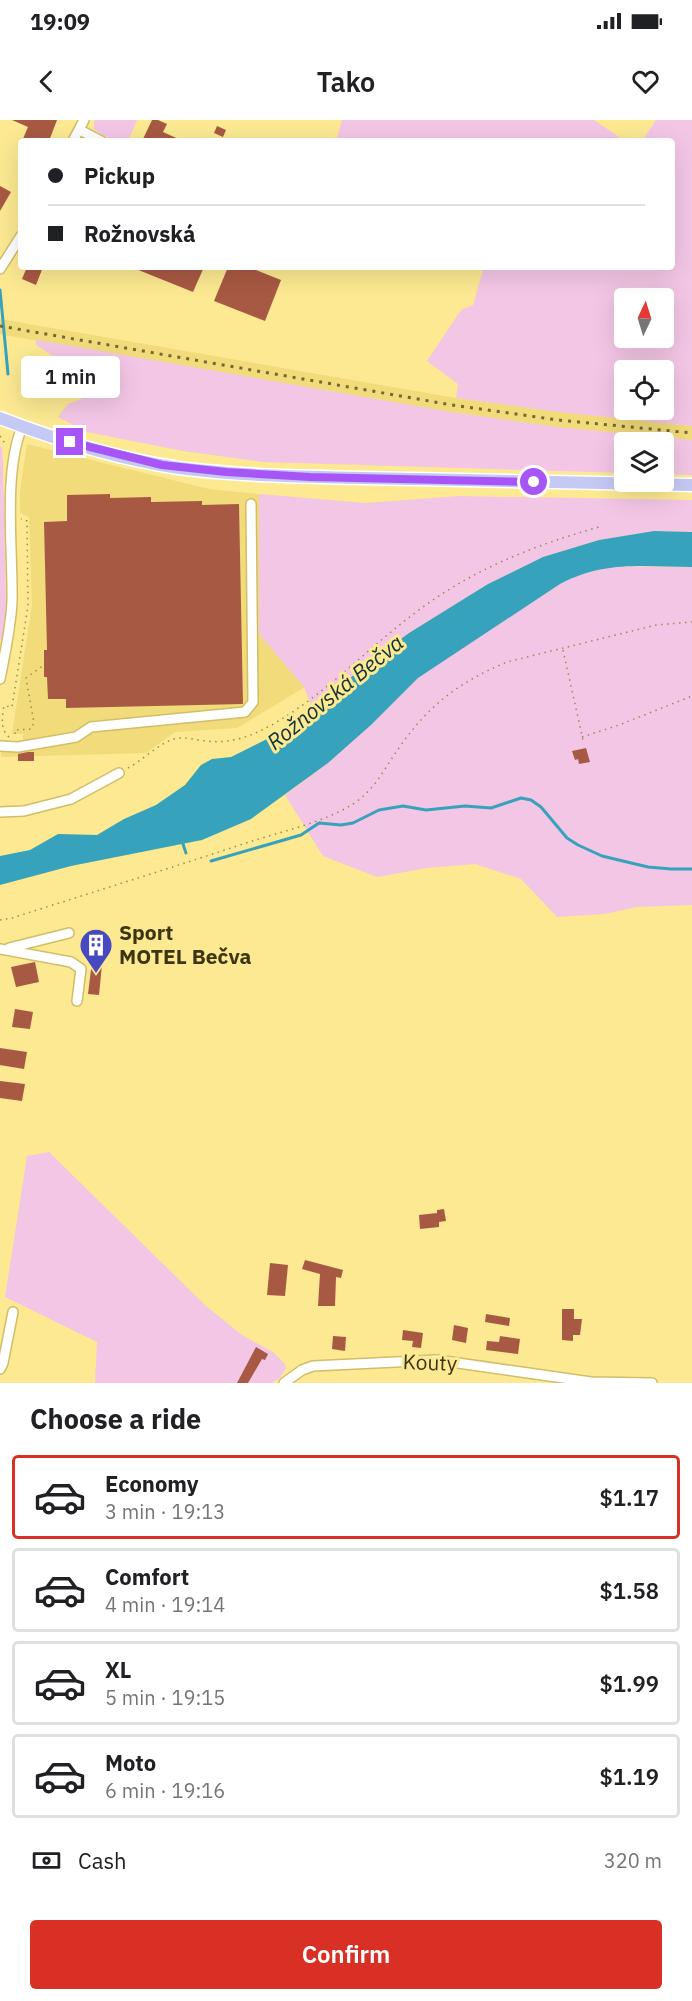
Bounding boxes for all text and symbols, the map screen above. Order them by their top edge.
text: 19:09 [30,7,90,36]
text: Tako [317,64,375,99]
icon: back [30,65,63,98]
icon: heart [629,65,662,98]
text: Pickup [84,161,155,190]
text: Rožnovská [84,219,196,248]
north arrow [614,288,674,348]
map controls [614,288,674,492]
callout: 1 min [20,355,119,397]
button: locate [614,360,674,420]
text: 1 min [45,363,96,390]
route end [56,428,83,455]
button: layers [614,432,674,492]
route start [520,468,547,495]
water label: Rožnovská Bečva [260,628,409,756]
place label: Sport MOTEL Bečva [119,918,252,970]
building icon: Sport MOTEL Bečva [78,927,114,974]
street label: Kouty [402,1347,458,1377]
text: Choose a ride [30,1401,201,1436]
text: Economy [105,1469,199,1498]
icon: car [33,1470,87,1524]
text: $1.17 [600,1483,659,1512]
text: 3 min · 19:13 [105,1498,225,1525]
text: Comfort [105,1562,189,1591]
icon: car [33,1563,87,1617]
text: $1.58 [600,1576,659,1605]
text: 4 min · 19:14 [105,1591,225,1618]
text: XL [105,1655,131,1684]
icon: car [33,1656,87,1710]
text: $1.99 [600,1669,659,1698]
text: 5 min · 19:15 [105,1684,225,1711]
text: Moto [105,1748,156,1777]
icon: car [33,1749,87,1803]
text: $1.19 [600,1762,659,1791]
text: 6 min · 19:16 [105,1777,225,1804]
icon: cash [30,1844,63,1877]
text: Cash [78,1846,127,1875]
text: 320 m [604,1847,662,1874]
button: Confirm [30,1920,662,1989]

